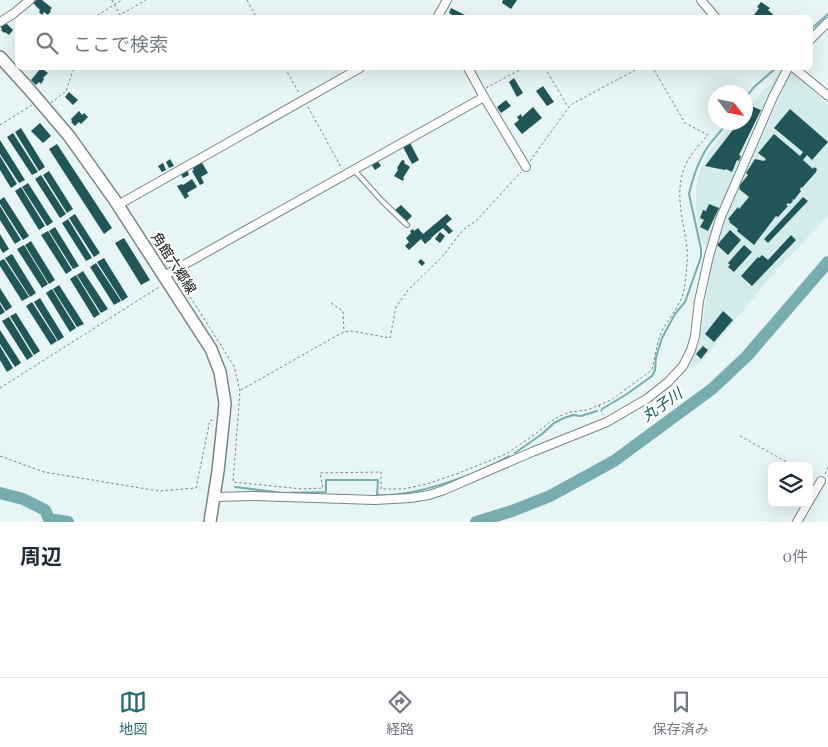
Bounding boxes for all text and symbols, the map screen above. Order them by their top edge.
search box [15,15,813,70]
icon: search [33,29,61,57]
text: ここで検索 [73,30,168,56]
north arrow [708,85,753,130]
street label: 角館六郷線 [147,228,201,297]
water label: 丸子川 [637,382,687,425]
map controls [768,462,813,507]
button: layers [768,462,813,507]
text: 周辺 [20,541,62,569]
text: 0件 [782,545,808,566]
tab: 地図 [119,688,147,738]
tab: 経路 [386,688,414,738]
tab: 保存済み [653,688,709,738]

